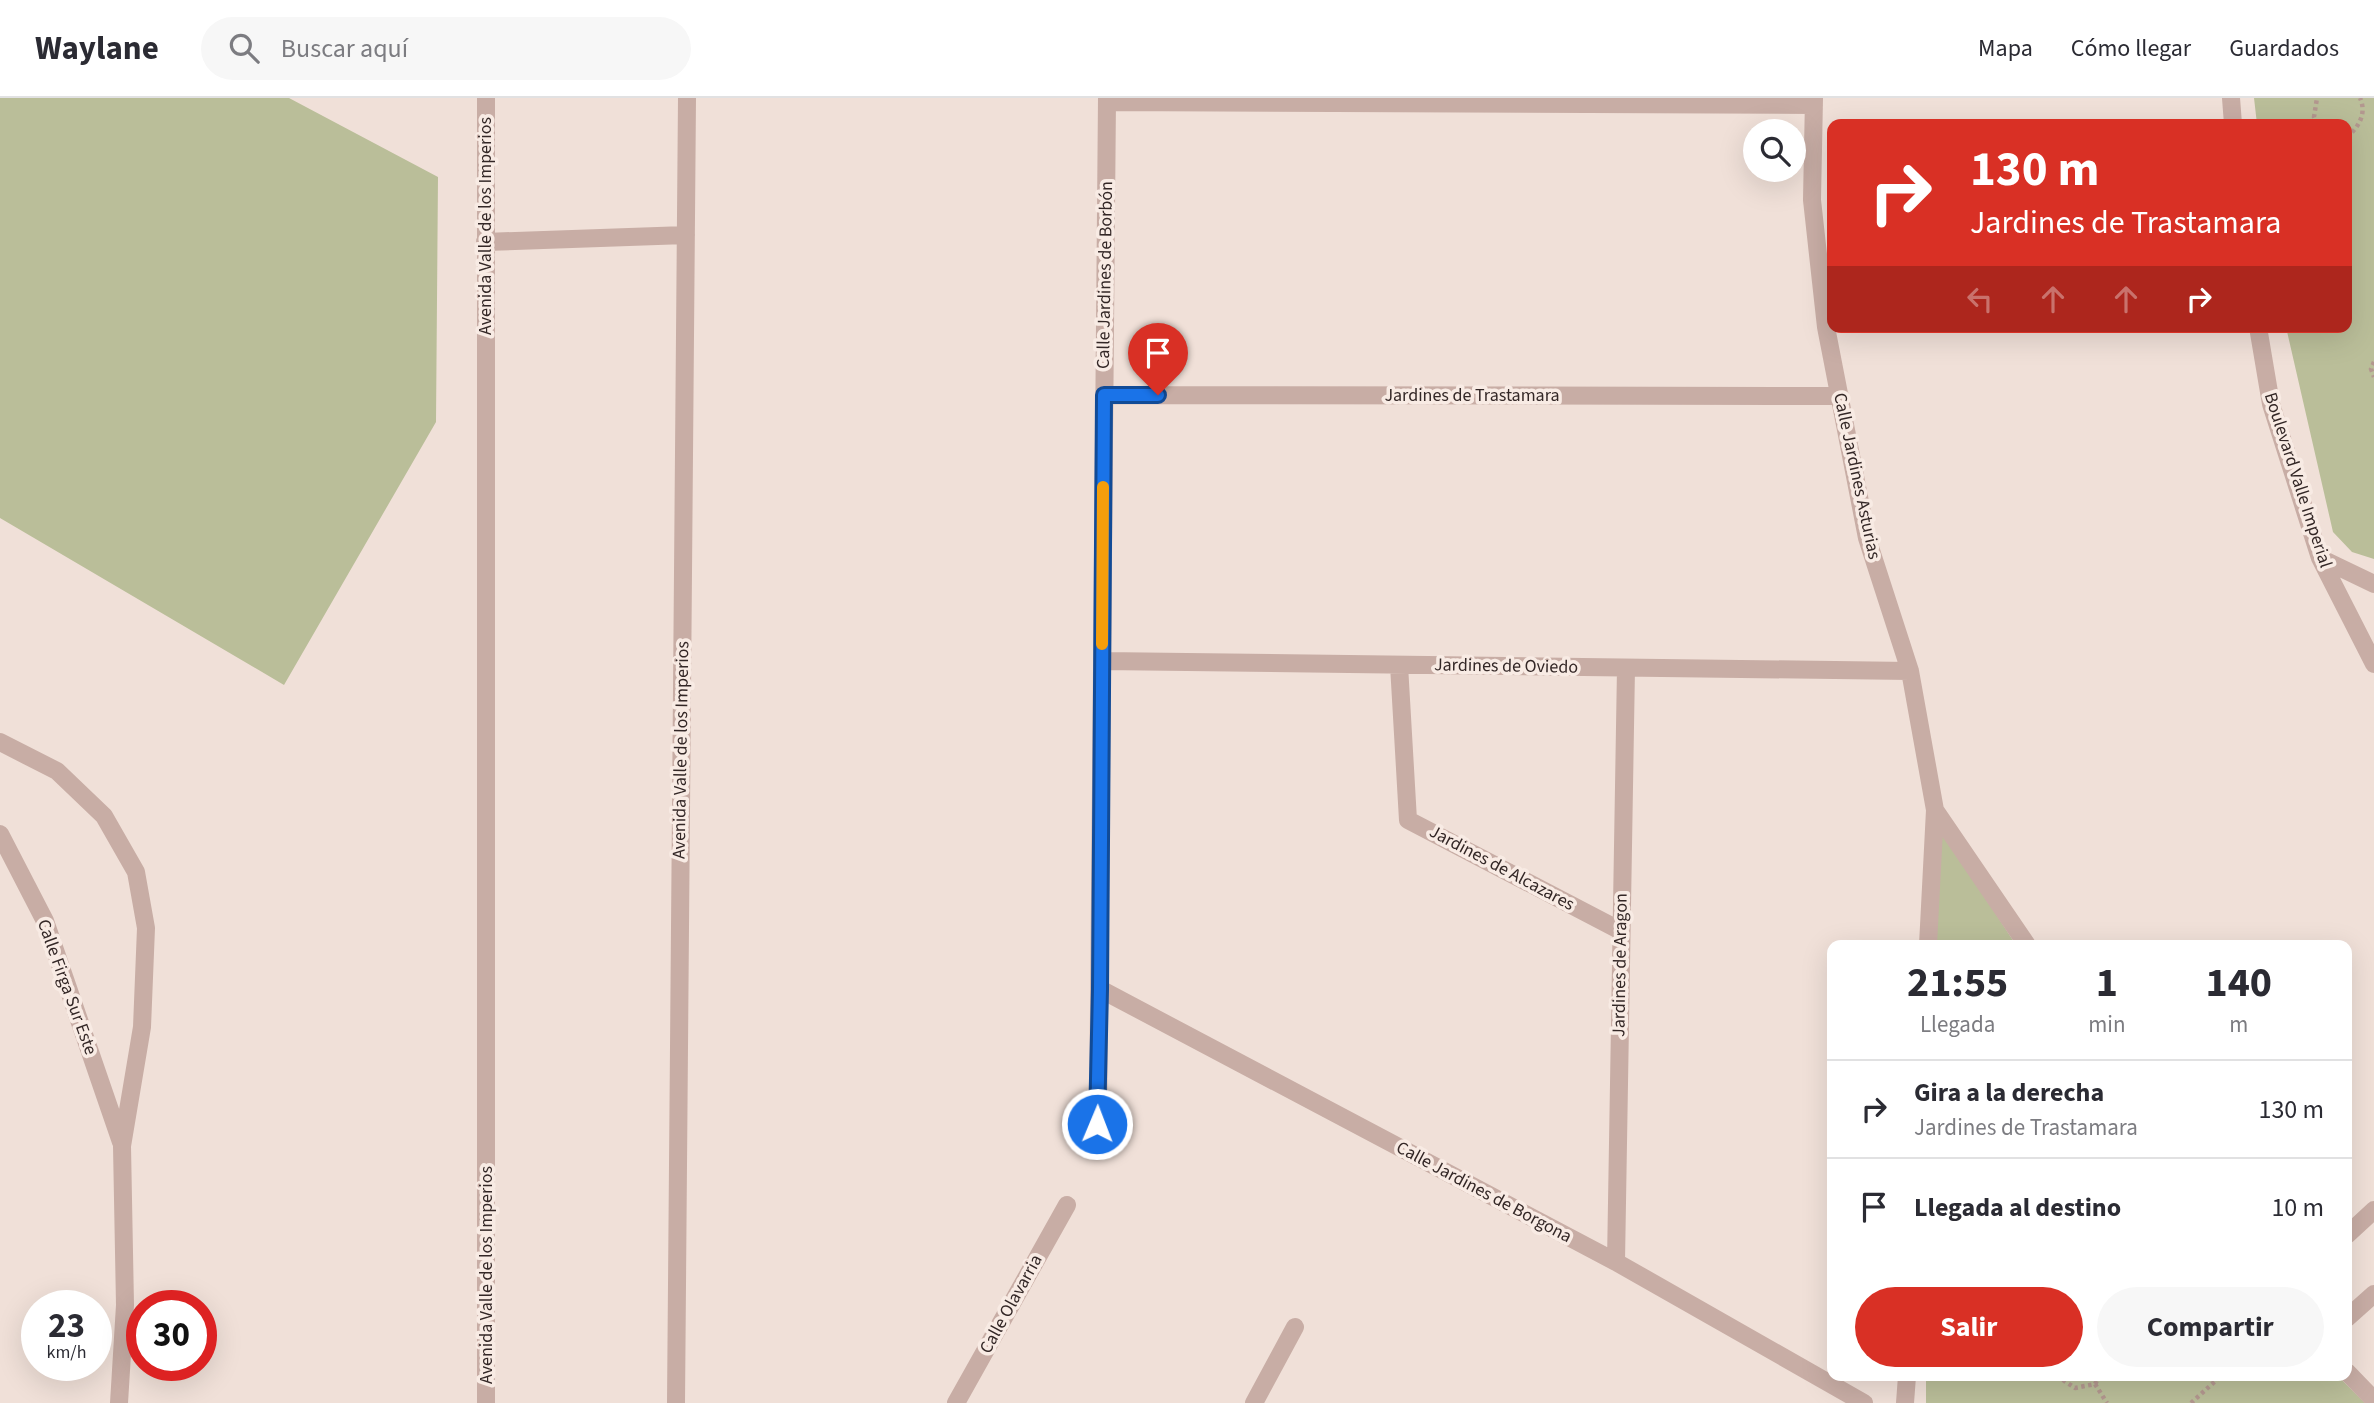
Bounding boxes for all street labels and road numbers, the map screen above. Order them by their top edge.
street label: Avenida Valle de los Imperios [473,117,498,335]
street label: Calle Jardines de Borbón [1091,181,1119,369]
street label: Jardines de Trastamara [1384,383,1560,408]
street label: Boulevard Valle Imperial [2258,389,2338,571]
street label: Calle Jardines Asturias [1827,390,1887,562]
street label: Avenida Valle de los Imperios [667,641,695,859]
street label: Jardines de Oviedo [1434,652,1578,680]
street label: Jardines de Alcazares [1425,819,1579,917]
street label: Jardines de Aragon [1606,893,1634,1037]
street label: Calle Firga Sur Este [31,916,103,1058]
street label: Calle Jardines de Borgona [1392,1135,1576,1249]
street label: Avenida Valle de los Imperios [474,1166,499,1384]
street label: Calle Olavarria [973,1250,1049,1358]

